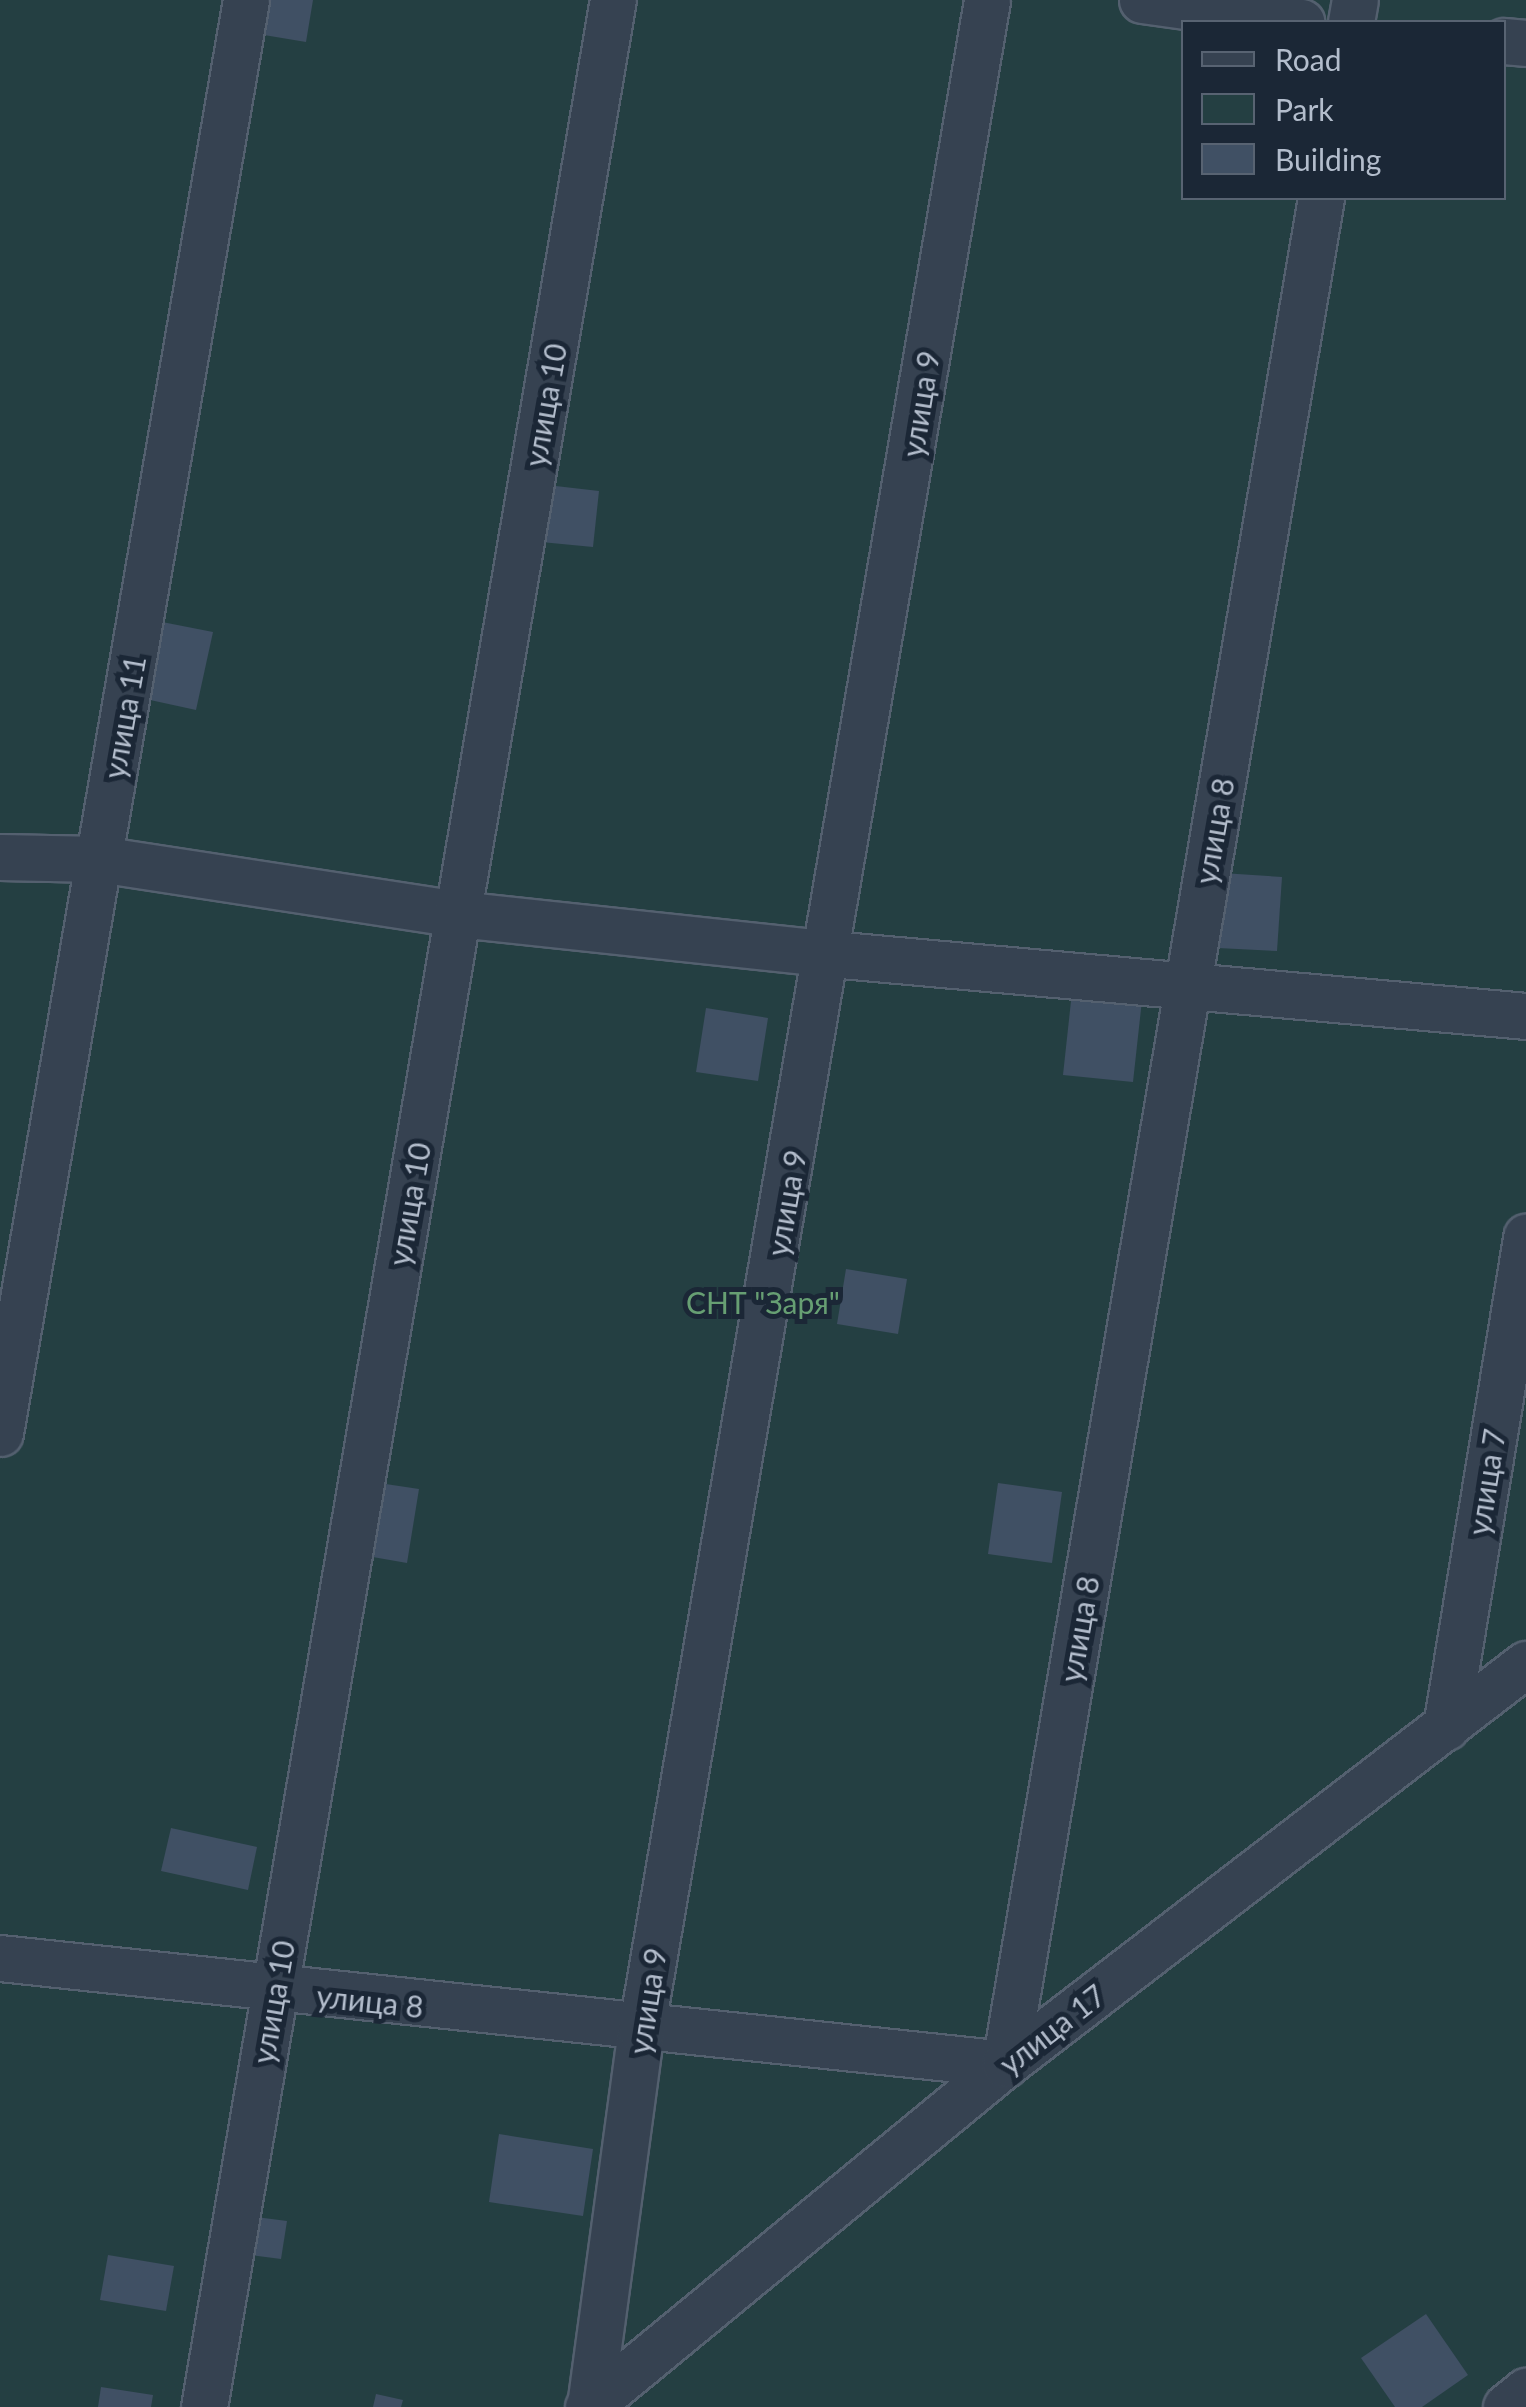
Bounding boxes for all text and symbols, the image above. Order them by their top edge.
legend [1181,20,1506,200]
text: Road [1275,41,1342,77]
text: Park [1275,91,1334,127]
text: Building [1275,141,1381,177]
street label: улица 10 [516,341,574,469]
street label: улица 9 [894,348,946,460]
street label: улица 11 [95,653,153,781]
street label: улица 8 [1187,775,1241,887]
street label: улица 10 [380,1140,438,1268]
street label: улица 9 [759,1147,813,1259]
park label: СНТ "Заря" [686,1284,840,1320]
street label: улица 7 [1460,1426,1512,1538]
street label: улица 8 [1052,1573,1106,1685]
street label: улица 10 [244,1938,302,2066]
street label: улица 9 [621,1945,673,2057]
street label: улица 17 [992,1977,1112,2081]
street label: улица 8 [315,1978,425,2024]

